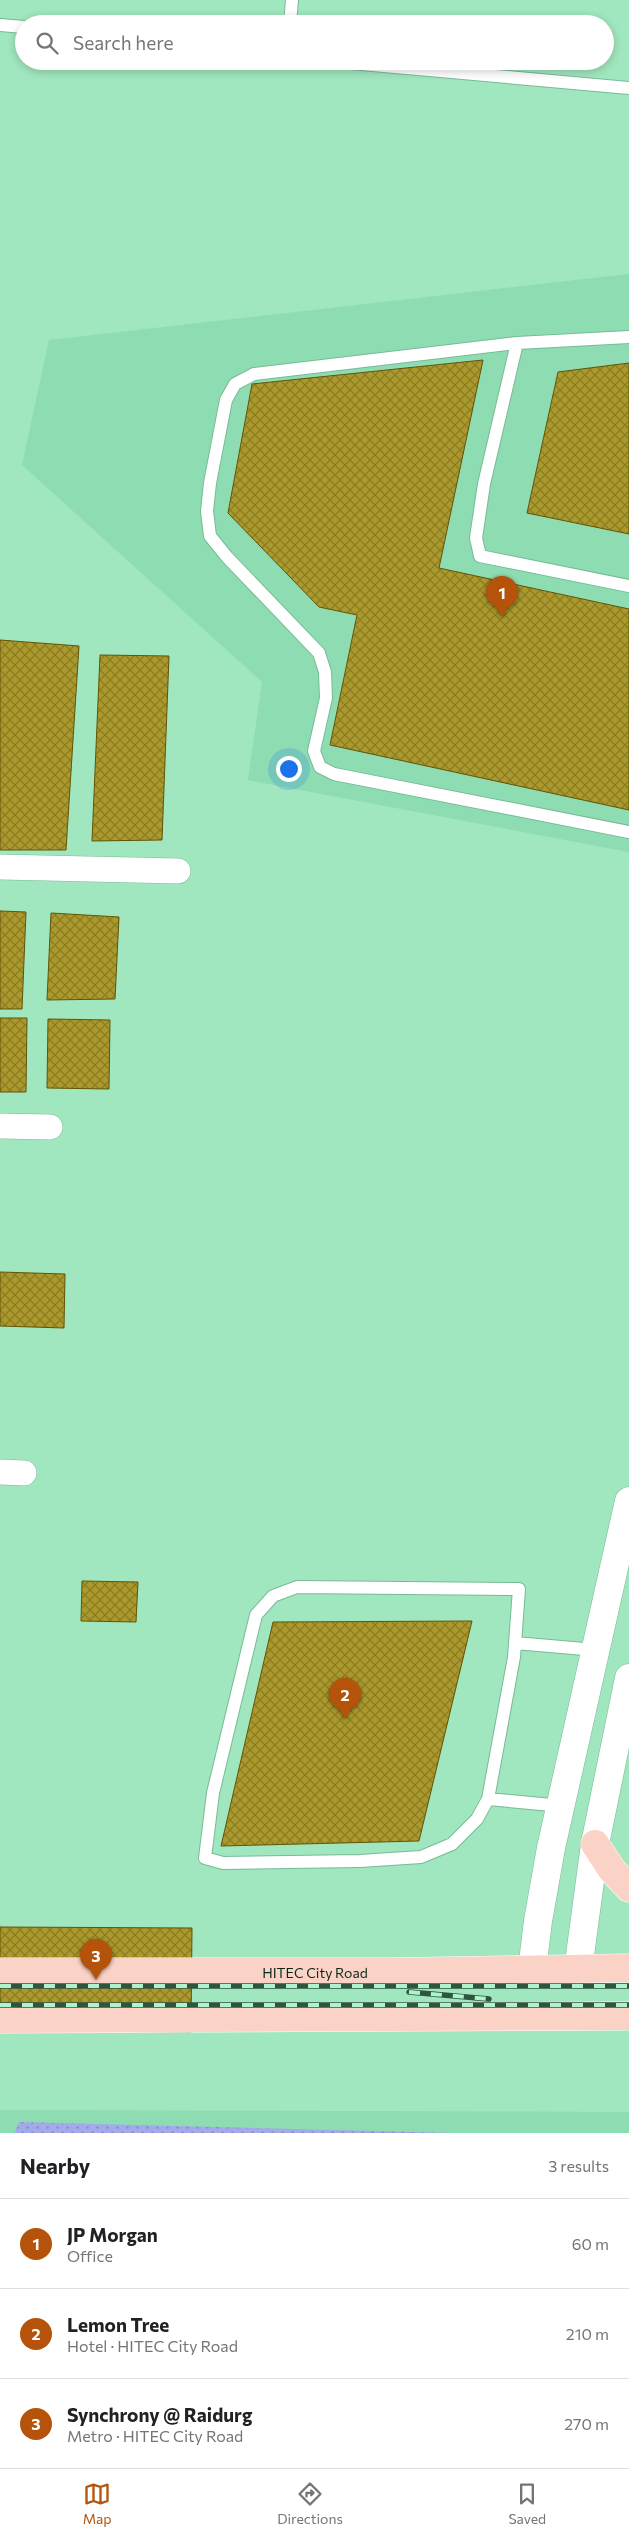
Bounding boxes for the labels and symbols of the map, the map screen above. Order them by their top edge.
pin: 1 [486,576,518,617]
your location [276,756,302,782]
pin: 2 [329,1678,361,1719]
pin: 3 [80,1939,112,1980]
street label: HITEC City Road [262,1964,368,1981]

